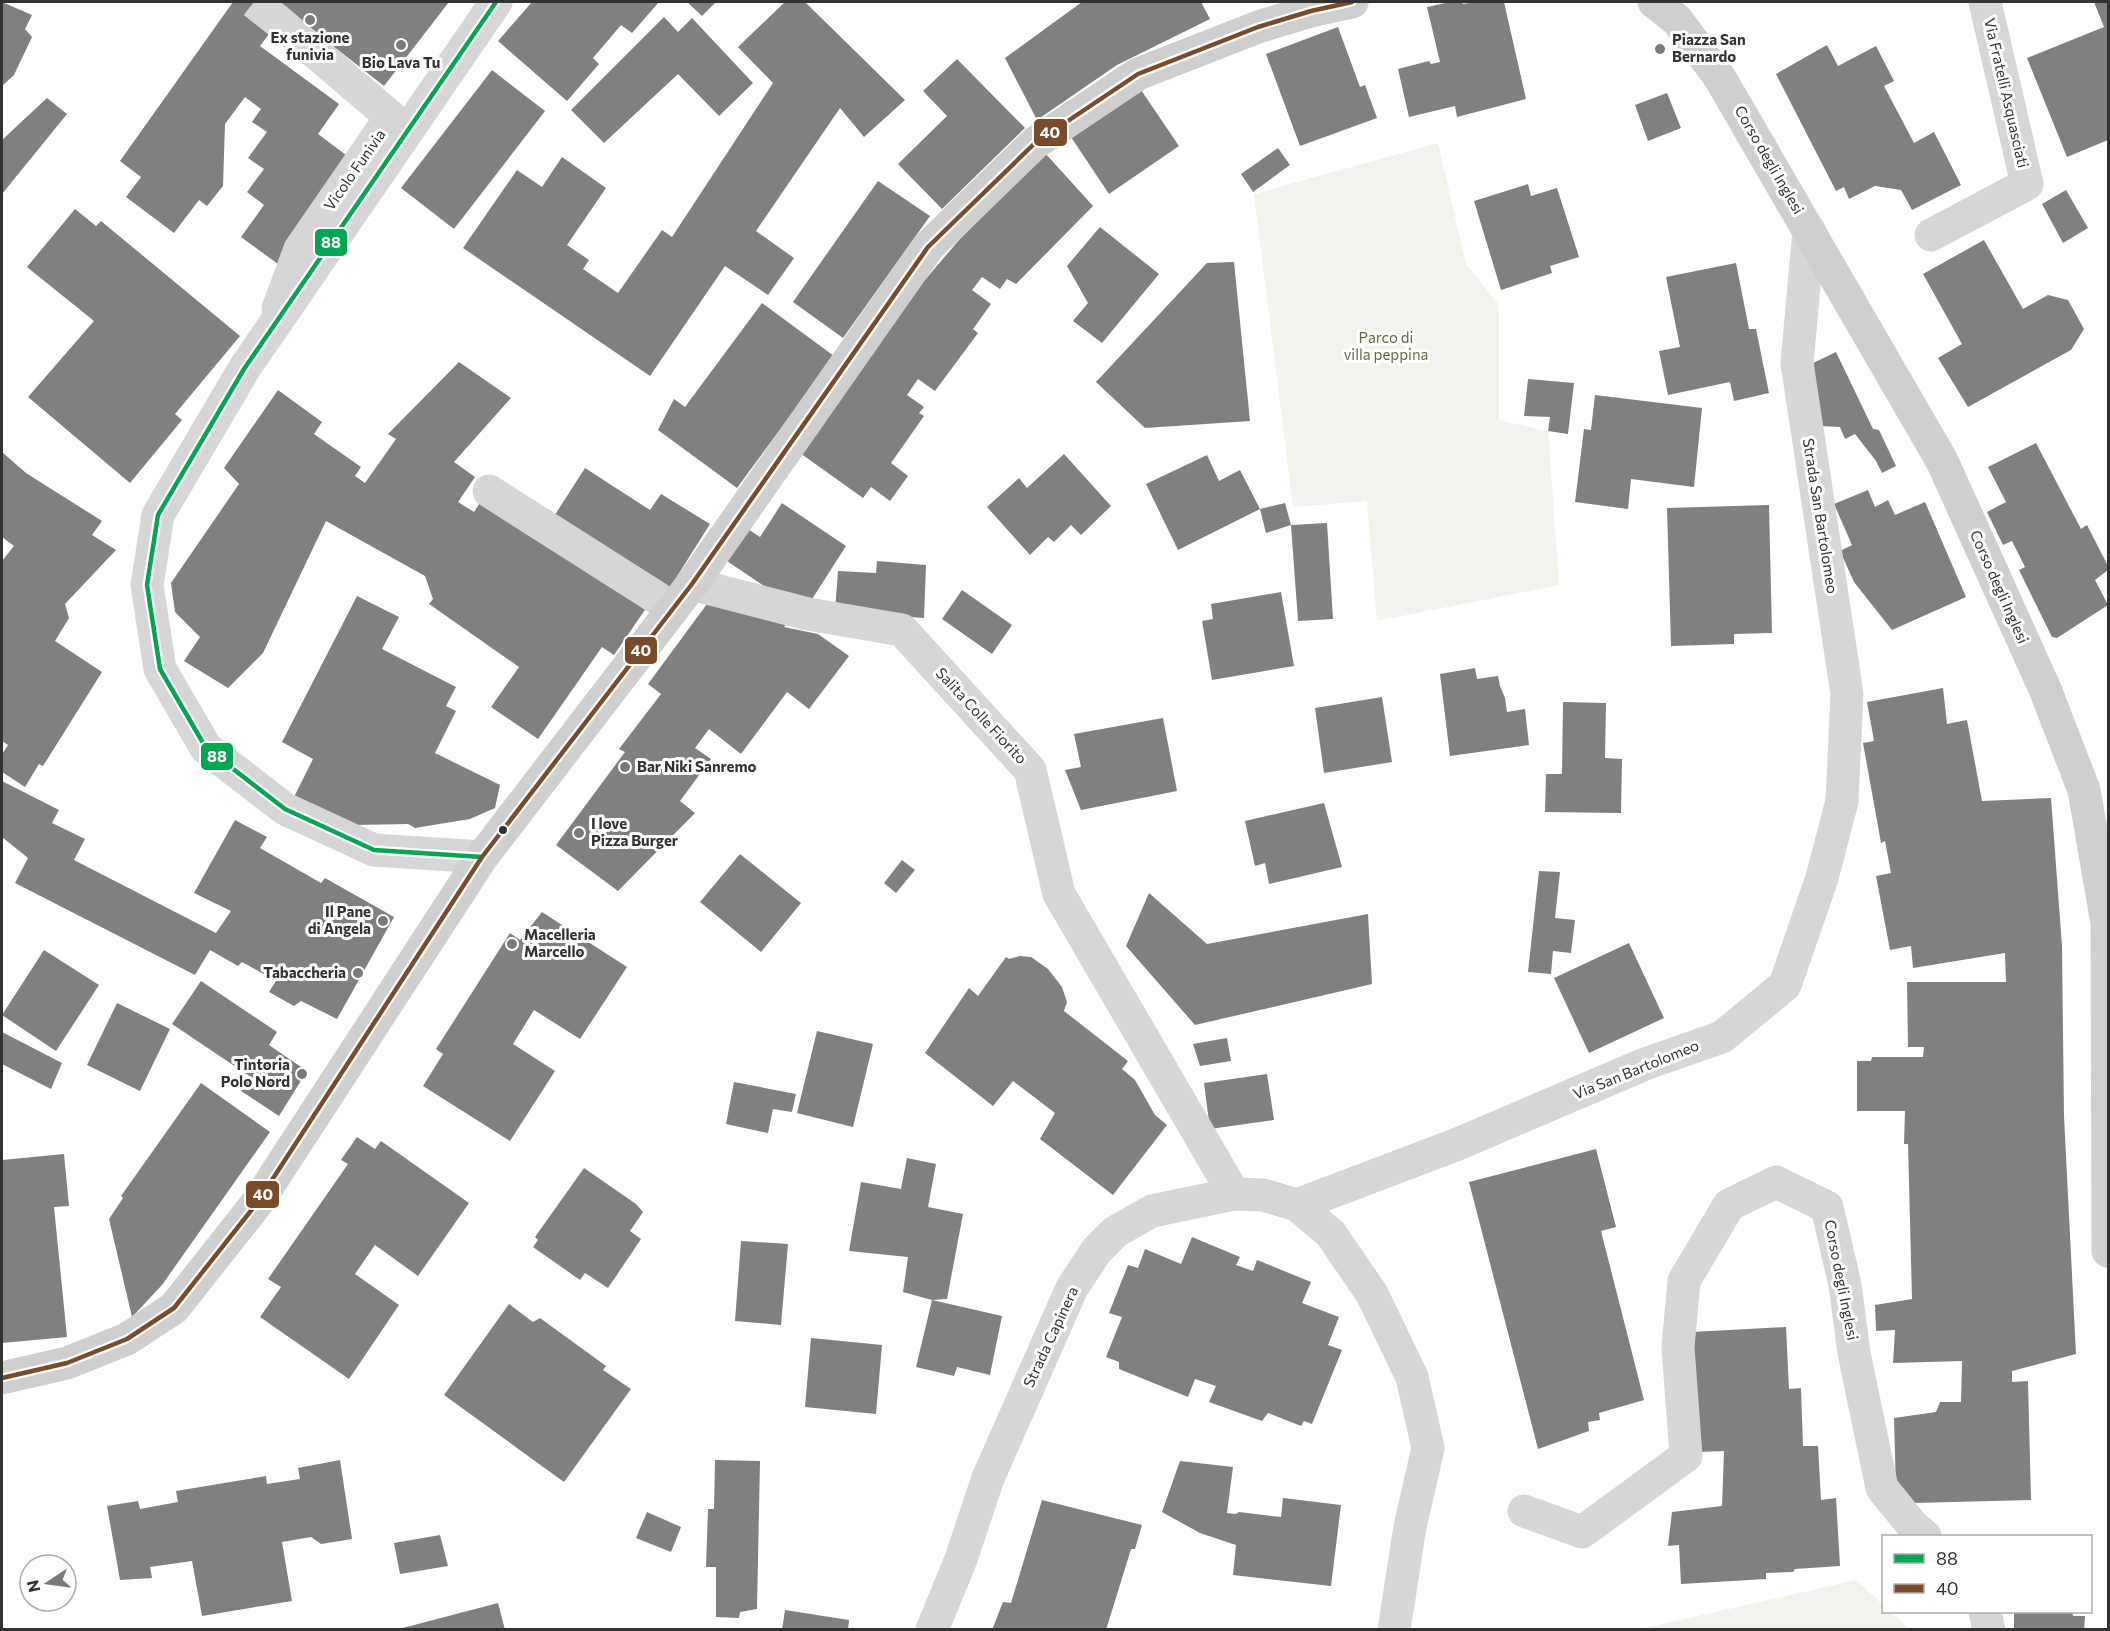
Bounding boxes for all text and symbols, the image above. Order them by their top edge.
marker: Ex stazione funivia [303,13,317,27]
street label: Via Fratelli Asquasciati [1981,16,2033,170]
place label: Ex stazione funivia [271,28,350,63]
place label: Piazza San Bernardo [1672,30,1746,65]
marker: Bio Lava Tu [394,38,408,52]
marker: Piazza San Bernardo [1653,42,1667,56]
place label: Bio Lava Tu [362,53,440,71]
street label: Corso degli Inglesi [1732,102,1808,217]
line badge: 40 [1033,118,1068,147]
text: 40 [1040,122,1060,141]
street label: Vicolo Funivia [320,125,389,213]
line badge: 88 [314,228,348,257]
text: 88 [321,232,341,251]
park label: Parco di villa peppina [1344,328,1428,363]
street label: Strada San Bartolomeo [1800,437,1842,595]
street label: Corso degli Inglesi [1967,527,2033,646]
line badge: 40 [624,636,658,665]
text: 40 [631,640,651,659]
street label: Salita Colle Fiorito [932,663,1031,767]
line badge: 88 [200,742,234,771]
text: 88 [207,746,227,765]
place label: Bar Niki Sanremo [637,757,757,775]
marker: Bar Niki Sanremo [618,760,632,774]
place label: I love Pizza Burger [591,814,678,849]
unlabelled marker [497,824,509,836]
marker: I love Pizza Burger [572,826,586,840]
place label: Il Pane di Angela [308,902,371,937]
marker: Il Pane di Angela [376,914,390,928]
place label: Macelleria Marcello [524,925,596,960]
marker: Macelleria Marcello [505,937,519,951]
place label: Tabaccheria [263,963,346,981]
marker: Tabaccheria [351,966,365,980]
street label: Via San Bartolomeo [1570,1036,1701,1103]
place label: Tintoria Polo Nord [221,1055,290,1090]
marker: Tintoria Polo Nord [295,1067,309,1081]
line badge: 40 [245,1180,280,1209]
text: 40 [253,1184,273,1203]
street label: Corso degli Inglesi [1821,1218,1862,1342]
street label: Strada Capinera [1019,1283,1081,1390]
legend [1882,1535,2092,1613]
text: 88 [1936,1547,1958,1569]
north arrow [18,1553,78,1613]
text: 40 [1936,1577,1959,1599]
text: N [22,1579,44,1594]

